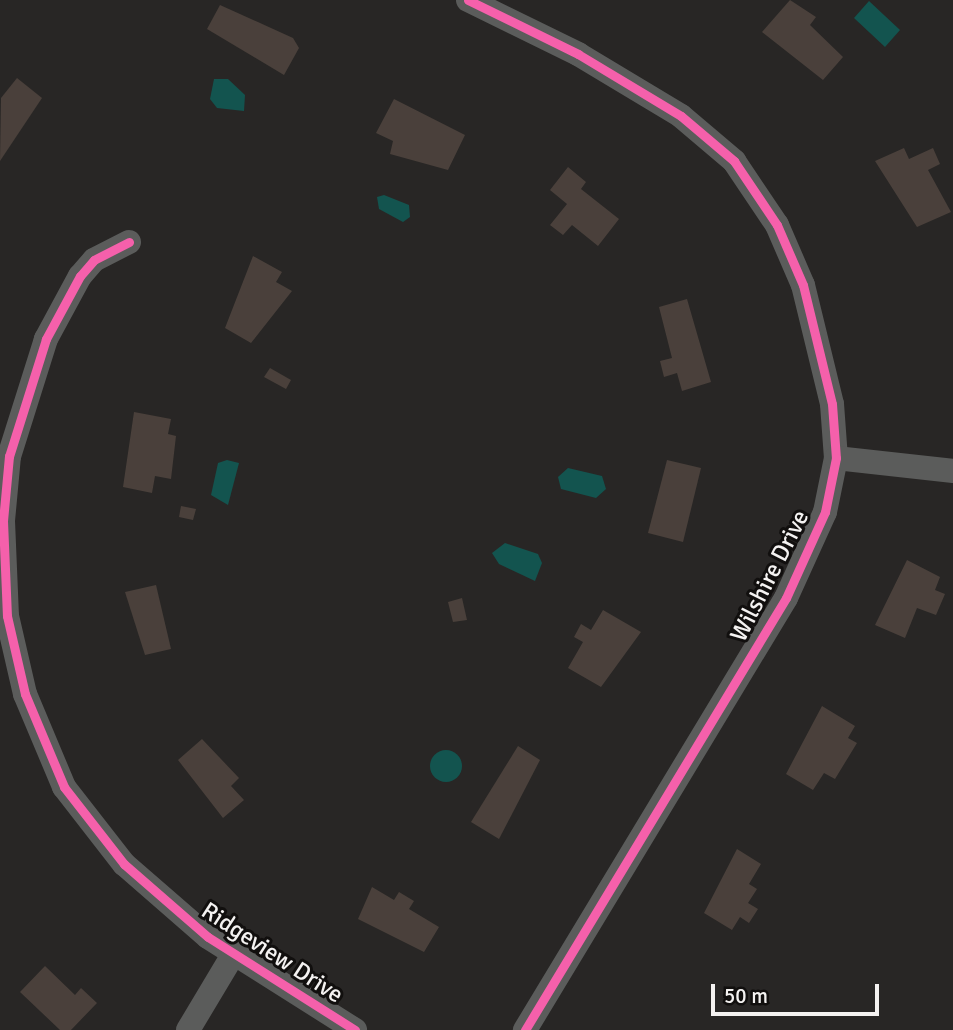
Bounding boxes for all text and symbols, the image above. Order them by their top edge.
street label: Wilshire Drive [725,506,815,646]
street label: Ridgeview Drive [196,896,348,1010]
scale bar [715,970,883,1014]
text: 50 m [724,983,768,1009]

